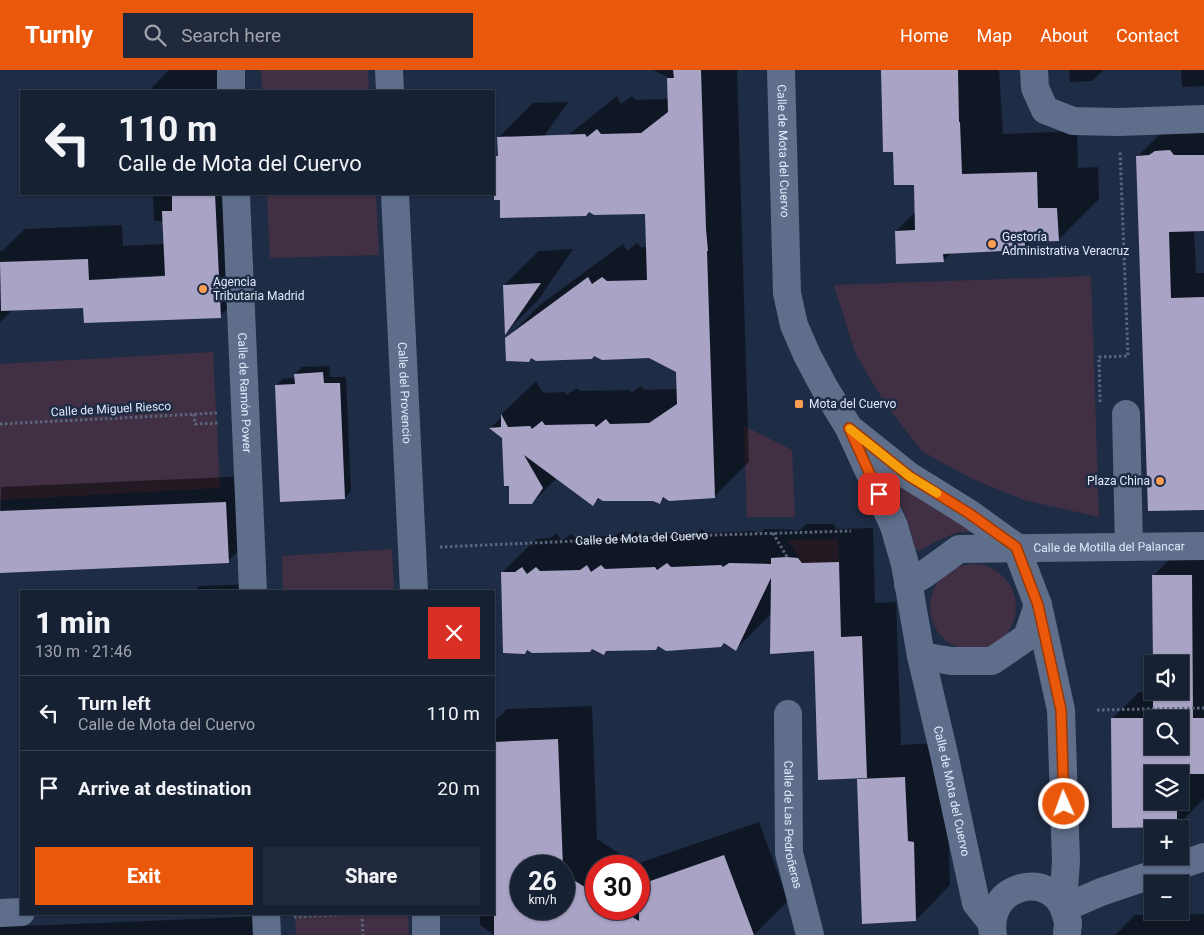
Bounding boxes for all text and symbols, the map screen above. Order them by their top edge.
search box [123,13,473,58]
text: Turnly [25,21,93,49]
icon: search [141,21,169,49]
text: Search here [181,24,281,47]
text: Home [900,25,949,46]
text: Map [977,25,1012,46]
text: About [1040,25,1088,46]
text: Contact [1116,25,1179,46]
street label: Calle de Mota del Cuervo [774,84,792,218]
text: 110 m [118,109,217,150]
icon: left [35,110,100,175]
text: Calle de Mota del Cuervo [118,151,362,176]
place label: Gestoría Administrativa Veracruz [1002,230,1129,258]
marker: Gestoría Administrativa Veracruz [986,238,998,250]
place label: Agencia Tributaria Madrid [213,275,305,303]
marker: Agencia Tributaria Madrid [197,283,209,295]
street label: Calle de Ramón Power [235,332,254,453]
street label: Calle del Provencio [395,342,414,444]
place label: Mota del Cuervo [809,397,896,411]
marker: Mota del Cuervo [793,398,805,410]
street label: Calle de Miguel Riesco [50,399,172,419]
pin [858,473,900,515]
place label: Plaza China [1087,474,1150,488]
marker: Plaza China [1154,475,1166,487]
icon: arrive [865,480,893,508]
street label: Calle de Mota del Cuervo [575,528,709,548]
street label: Calle de Motilla del Palancar [1033,539,1185,555]
text: 1 min [35,605,111,640]
button: close [428,607,480,659]
text: 130 m · 21:46 [35,642,132,661]
map controls [1144,655,1189,920]
button: sound [1144,655,1189,700]
text: Turn left [78,692,151,715]
icon: left [35,699,63,727]
text: 110 m [427,702,480,725]
button: search [1144,710,1189,755]
text: Calle de Mota del Cuervo [78,715,255,734]
street label: Calle de Mota del Cuervo [931,724,973,858]
street label: Calle de Las Pedroñeras [781,760,805,890]
button: layers [1144,765,1189,810]
icon: arrive [35,774,63,802]
text: Arrive at destination [78,777,251,800]
text: 20 m [437,777,480,800]
position arrow [1037,777,1089,829]
button: + [1144,820,1189,865]
button: Exit [35,847,253,905]
button: Share [263,847,480,905]
speed limit sign: 30 [585,855,650,920]
text: 26 [528,867,557,896]
button: − [1144,875,1189,920]
text: km/h [528,893,557,907]

